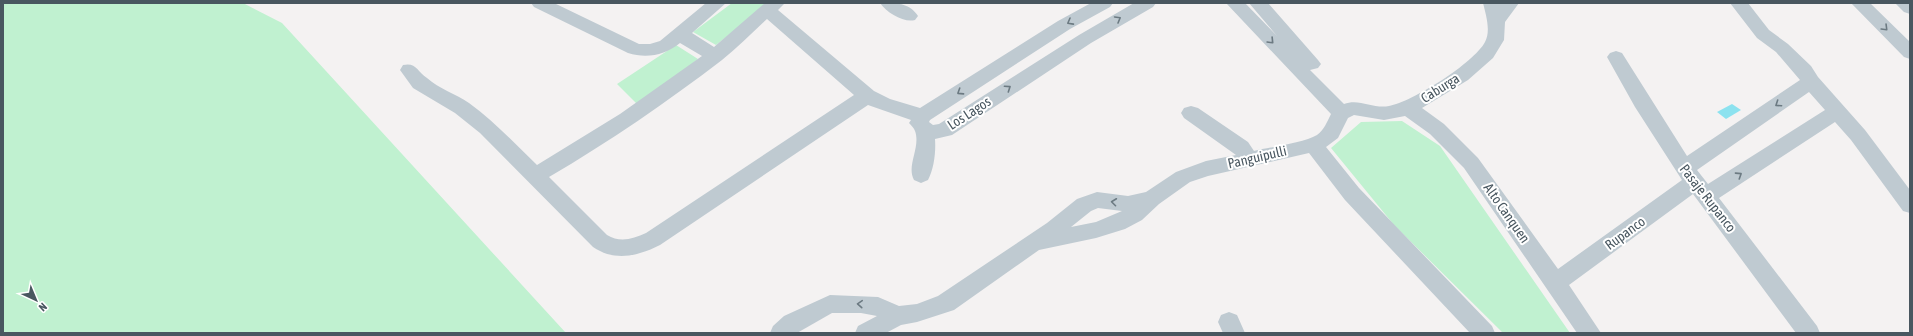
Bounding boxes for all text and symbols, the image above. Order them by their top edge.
one-way arrow [1067,17,1074,25]
one-way arrow [1114,17,1121,24]
one-way arrow [1880,23,1888,31]
one-way arrow [1266,36,1274,44]
street label: Caburga [1418,70,1462,106]
one-way arrow [1004,85,1011,93]
one-way arrow [957,87,964,94]
street label: Los Lagos [944,93,994,133]
one-way arrow [1776,99,1783,106]
street label: Panguipulli [1226,142,1288,172]
street label: Pasaje Rupanco [1677,161,1739,235]
one-way arrow [1735,172,1742,180]
street label: Alto Canquen [1481,180,1533,246]
one-way arrow [1111,198,1117,207]
street label: Rupanco [1602,213,1648,253]
north arrow [16,280,56,320]
one-way arrow [857,300,863,309]
text: N [36,301,49,314]

